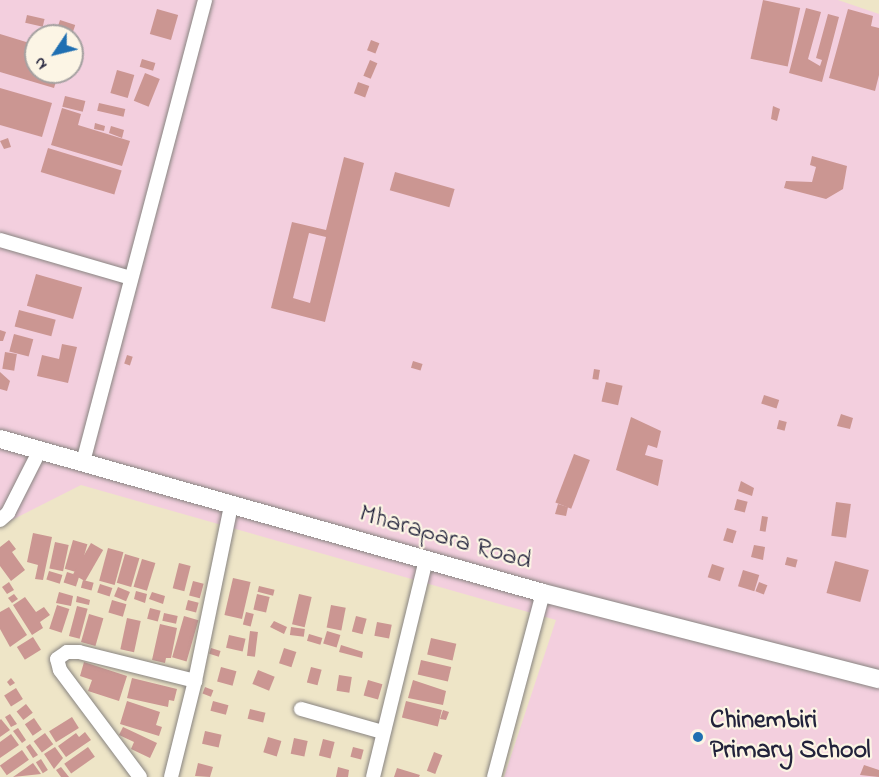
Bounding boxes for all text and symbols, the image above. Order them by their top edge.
north arrow [24,24,84,84]
text: N [28,52,54,74]
street label: Mharapara Road [355,500,535,578]
place label: Chinembiri Primary School [710,706,871,768]
marker: Chinembiri Primary School [691,730,705,744]

